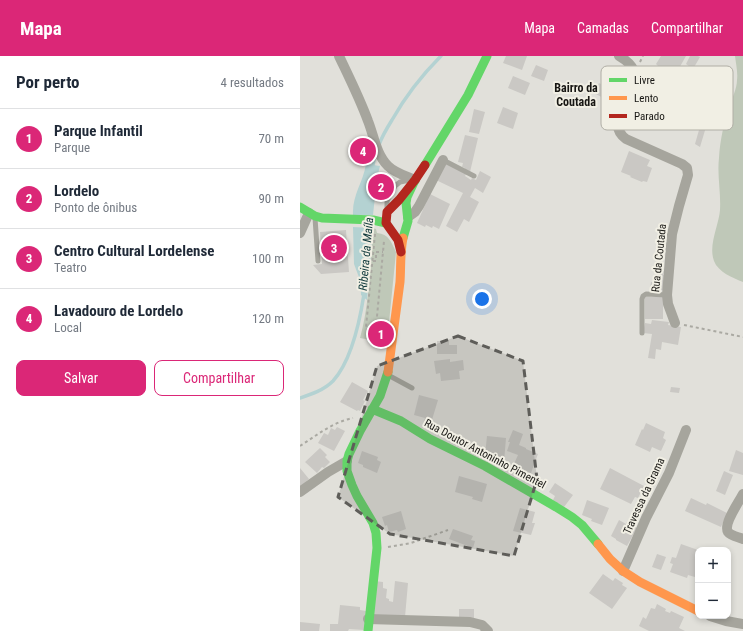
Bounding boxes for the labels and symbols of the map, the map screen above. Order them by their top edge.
legend [601,66,733,130]
text: Livre [634,74,655,87]
district label: Bairro da Coutada [554,81,598,109]
text: Lento [634,92,659,105]
text: Parado [634,110,665,123]
pin: 4 [350,136,376,166]
pin: 2 [368,172,394,202]
water label: Ribeira da Maíla [356,217,376,291]
street label: Rua da Coutada [649,223,669,293]
pin: 3 [321,233,347,263]
your location [472,289,492,309]
pin: 1 [368,319,394,349]
street label: Rua Doutor Antoninho Pimentel [422,416,548,492]
street label: Travessa da Grama [621,456,667,536]

